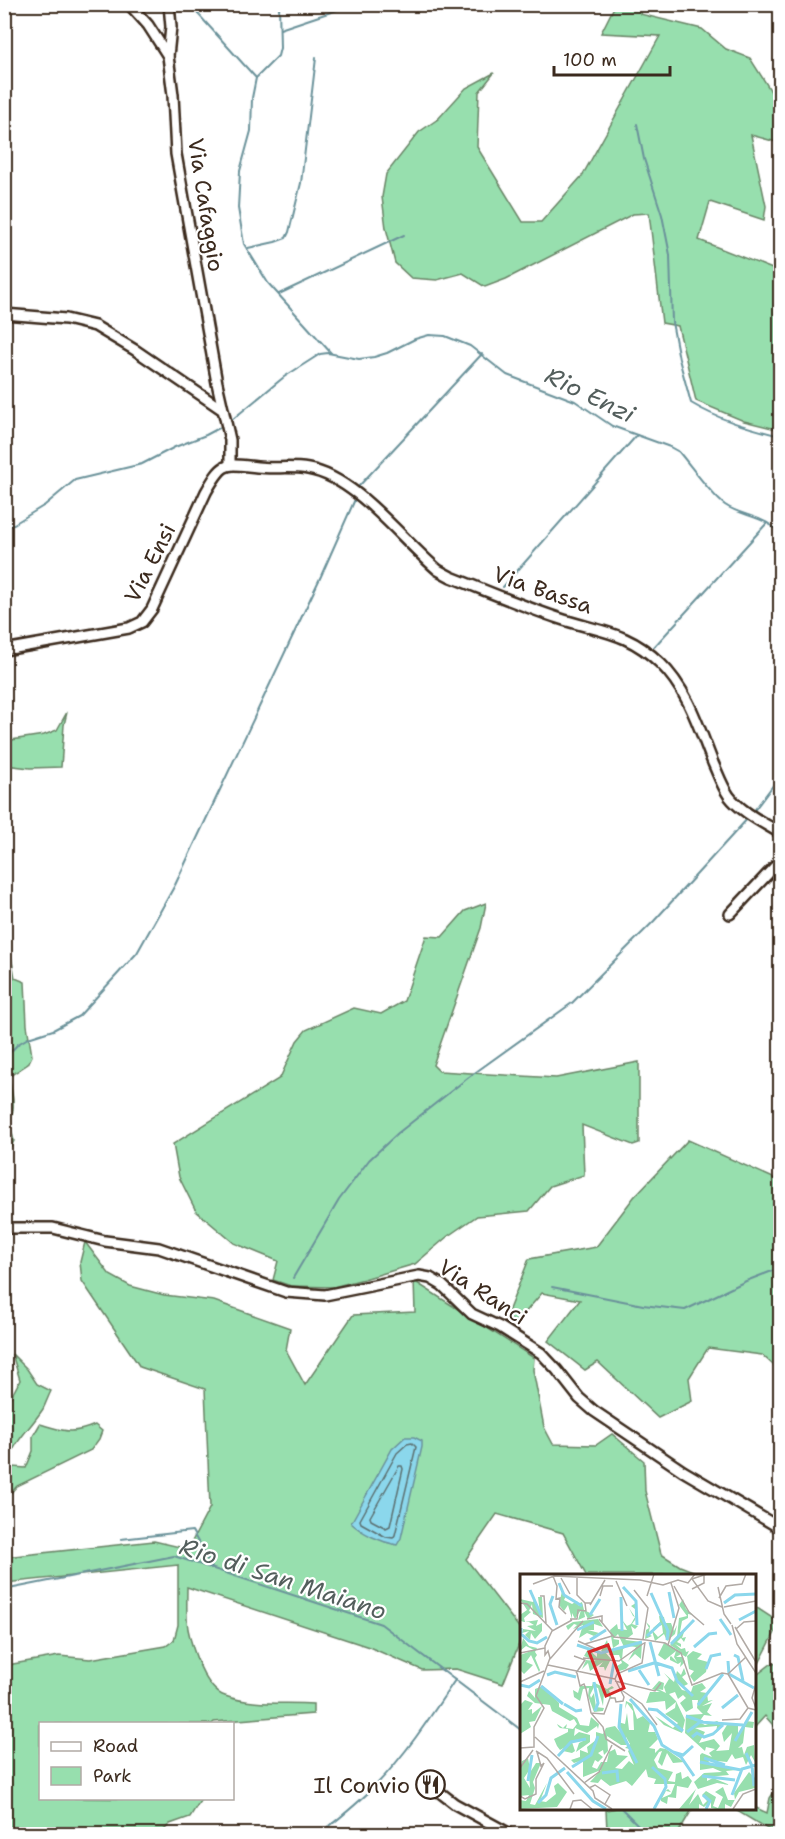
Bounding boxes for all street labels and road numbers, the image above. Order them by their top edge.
street label: Via Cafaggio [181,136,231,274]
street label: Via Ensi [118,518,182,608]
street label: Via Bassa [490,560,597,621]
street label: Via Ranci [433,1252,533,1332]

